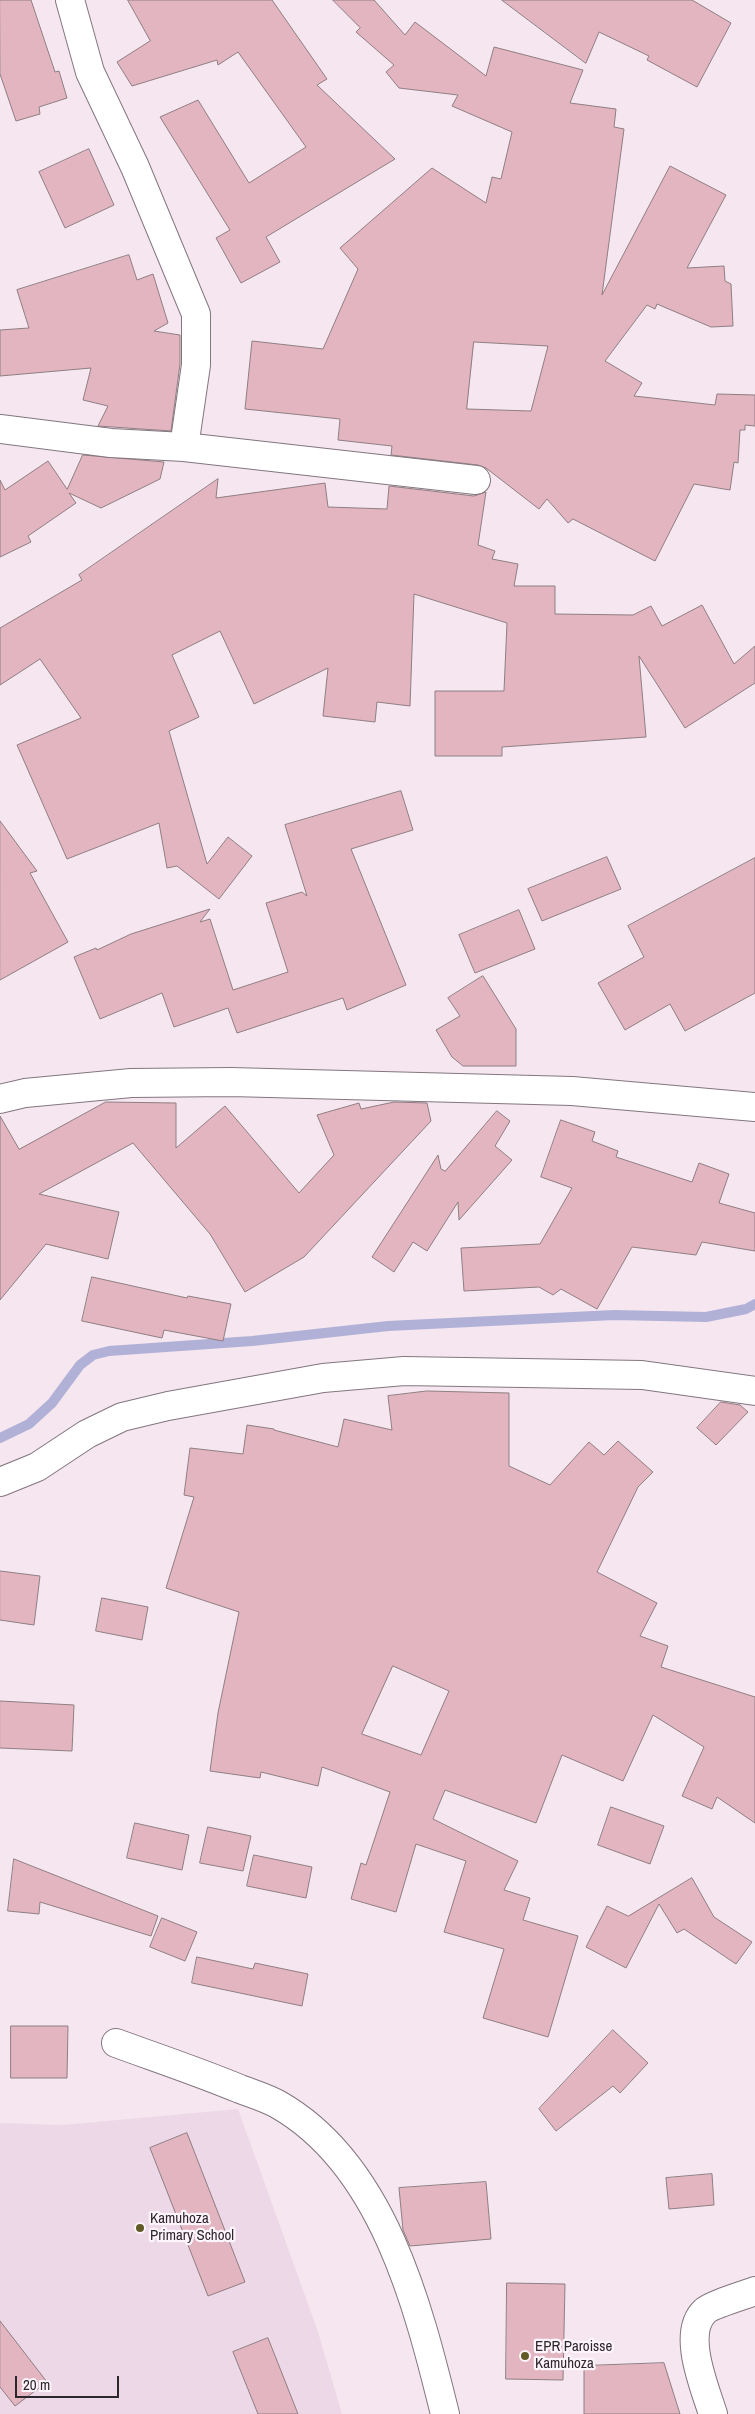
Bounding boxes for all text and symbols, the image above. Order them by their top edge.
place label: Kamuhoza Primary School [150,2210,234,2245]
marker: Kamuhoza Primary School [134,2222,146,2234]
place label: EPR Paroisse Kamuhoza [535,2338,612,2373]
marker: EPR Paroisse Kamuhoza [519,2350,531,2362]
scale bar [18,2366,121,2398]
text: 20 m [23,2374,50,2395]

